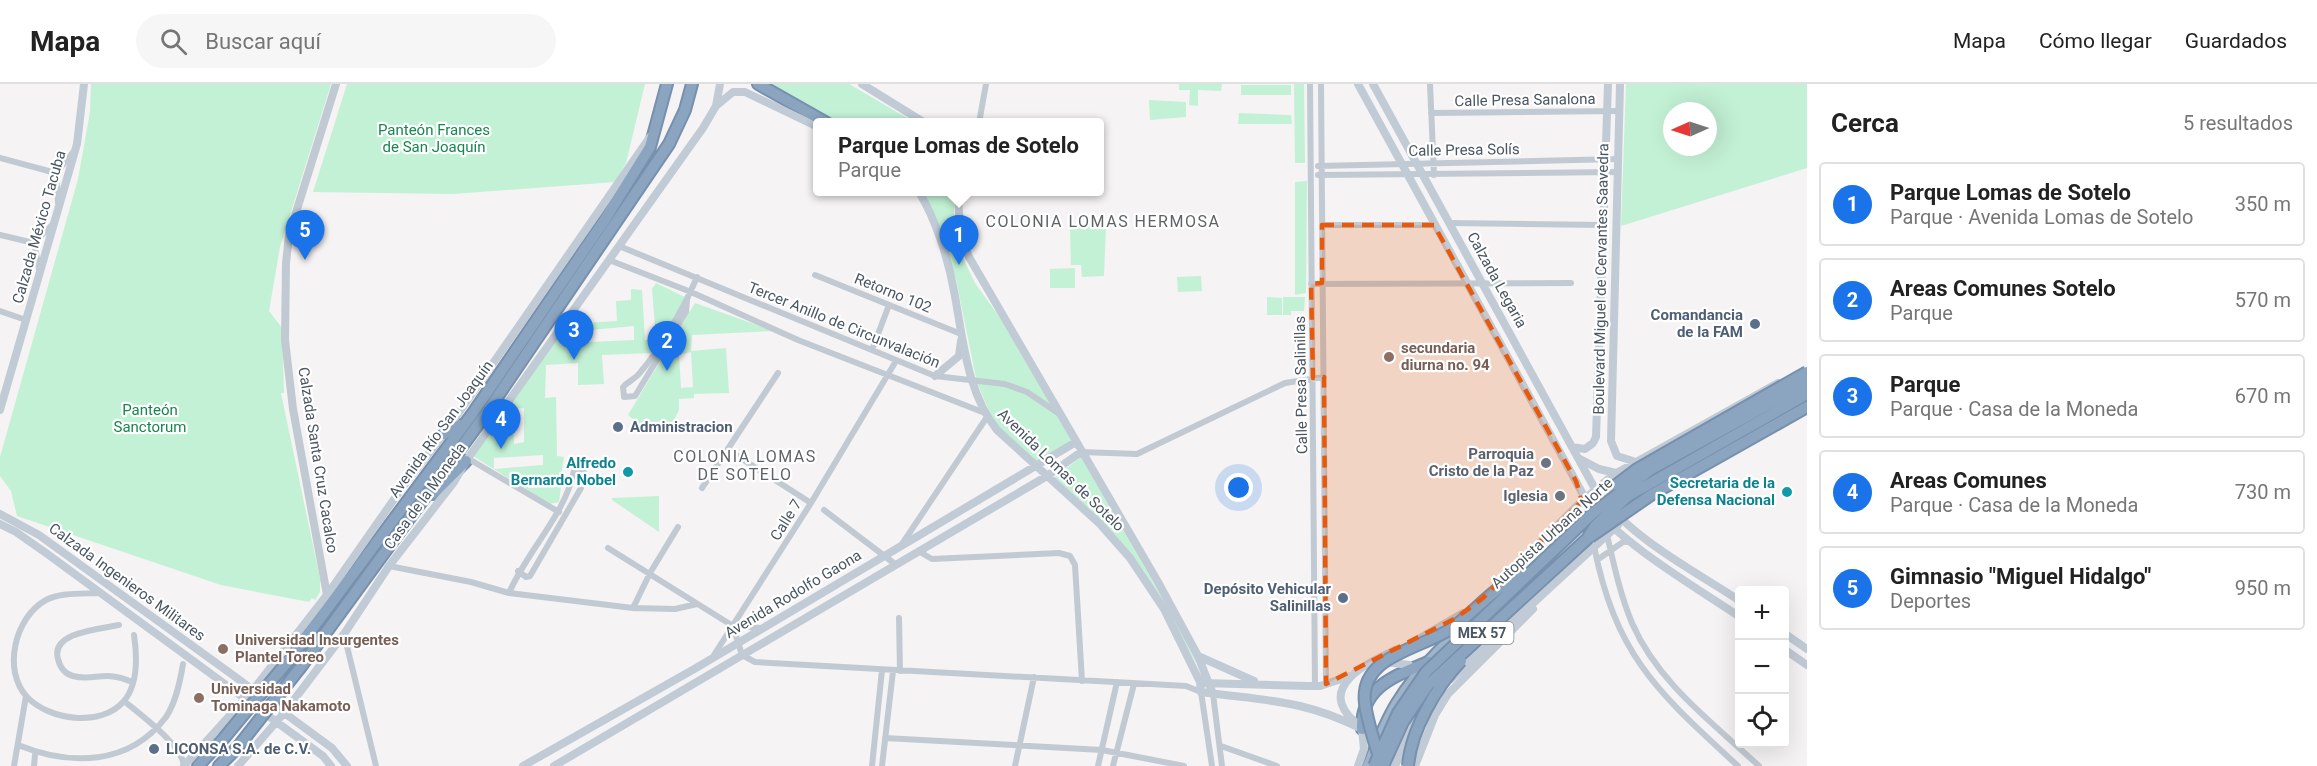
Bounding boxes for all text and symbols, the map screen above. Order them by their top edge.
search box [136,14,556,68]
text: Mapa [30,25,100,58]
icon: search [157,25,190,58]
text: Buscar aquí [205,29,321,54]
text: Mapa [1953,29,2006,53]
text: Cómo llegar [2039,29,2152,53]
text: Guardados [2185,29,2287,53]
street label: Calle Presa Sanalona [1454,90,1596,110]
north arrow [1663,102,1717,156]
text: Cerca [1831,108,1899,138]
text: 5 resultados [2183,111,2293,135]
popup [813,118,1104,196]
park label: Panteón Frances de San Joaquín [378,121,490,156]
text: Parque Lomas de Sotelo [838,133,1079,158]
street label: Calle Presa Solís [1408,140,1520,160]
street label: Boulevard Miguel de Cervantes Saavedra [1590,143,1612,415]
street label: Calzada México Tacuba [9,148,69,306]
text: Parque [838,158,901,182]
text: Parque Lomas de Sotelo [1890,180,2131,205]
text: 1 [1847,192,1858,216]
text: 350 m [2235,192,2291,216]
text: Parque · Avenida Lomas de Sotelo [1890,205,2193,229]
pin: 5 [286,210,324,260]
district label: COLONIA LOMAS HERMOSA [986,212,1220,231]
pin: 1 [940,216,978,265]
street label: Calzada Legaria [1463,229,1531,331]
street label: Retorno 102 [852,269,934,317]
text: Areas Comunes Sotelo [1890,276,2116,301]
street label: Tercer Anillo de Circunvalación [745,278,943,372]
text: 2 [1847,288,1858,312]
text: 570 m [2235,288,2291,312]
text: Parque [1890,301,1953,325]
place label: Comandancia de la FAM [1651,306,1743,341]
pin: 3 [554,310,594,360]
street label: Calle Presa Salinillas [1291,316,1311,454]
marker: Comandancia de la FAM [1748,317,1762,331]
pin: 2 [648,322,686,371]
place label: secundaria diurna no. 94 [1401,339,1490,374]
marker: secundaria diurna no. 94 [1382,350,1396,364]
street label: Avenida Río San Joaquín [385,357,497,501]
street label: Calzada Santa Cruz Cacalco [294,366,342,554]
text: Parque [1890,372,1960,397]
text: 3 [1847,384,1858,408]
text: 670 m [2235,384,2291,408]
text: Parque · Casa de la Moneda [1890,397,2138,421]
pin: 4 [482,400,520,449]
park label: Panteón Sanctorum [113,401,187,436]
street label: Avenida Lomas de Sotelo [994,405,1128,535]
place label: Administracion [630,418,733,436]
marker: Administracion [611,420,625,434]
street label: Casa de la Moneda [380,439,470,553]
place label: Parroquia Cristo de la Paz [1429,445,1534,480]
district label: COLONIA LOMAS DE SOTELO [673,447,817,484]
place label: Alfredo Bernardo Nobel [511,454,616,489]
marker: Parroquia Cristo de la Paz [1539,456,1553,470]
marker: Alfredo Bernardo Nobel [621,465,635,479]
text: Areas Comunes [1890,468,2047,493]
your location [1224,473,1253,502]
street label: Autopista Urbana Norte [1488,474,1616,592]
place label: Secretaria de la Defensa Nacional [1657,474,1775,509]
text: 4 [1847,480,1858,504]
text: 730 m [2235,480,2291,504]
marker: Secretaria de la Defensa Nacional [1780,485,1794,499]
place label: Iglesia [1503,487,1548,505]
marker: Iglesia [1553,489,1567,503]
text: Parque · Casa de la Moneda [1890,493,2138,517]
street label: Calle 7 [766,496,806,544]
street label: Calzada Ingenieros Militares [45,519,209,645]
street label: Avenida Rodolfo Gaona [721,546,865,642]
text: Gimnasio "Miguel Hidalgo" [1890,564,2151,589]
text: 5 [1847,576,1858,600]
text: 950 m [2235,576,2291,600]
place label: Depósito Vehicular Salinillas [1204,580,1331,615]
map controls [1735,586,1789,748]
button: + [1735,586,1789,640]
text: Deportes [1890,589,1971,613]
marker: Depósito Vehicular Salinillas [1336,591,1350,605]
road number: MEX 57 [1450,622,1514,644]
place label: Universidad Insurgentes Plantel Toreo [235,631,399,666]
button: − [1735,640,1789,694]
marker: Universidad Insurgentes Plantel Toreo [216,642,230,656]
place label: Universidad Tominaga Nakamoto [211,680,351,715]
marker: Universidad Tominaga Nakamoto [192,691,206,705]
button: locate [1735,694,1789,748]
place label: LICONSA S.A. de C.V. [166,740,311,758]
marker: LICONSA S.A. de C.V. [147,742,161,756]

